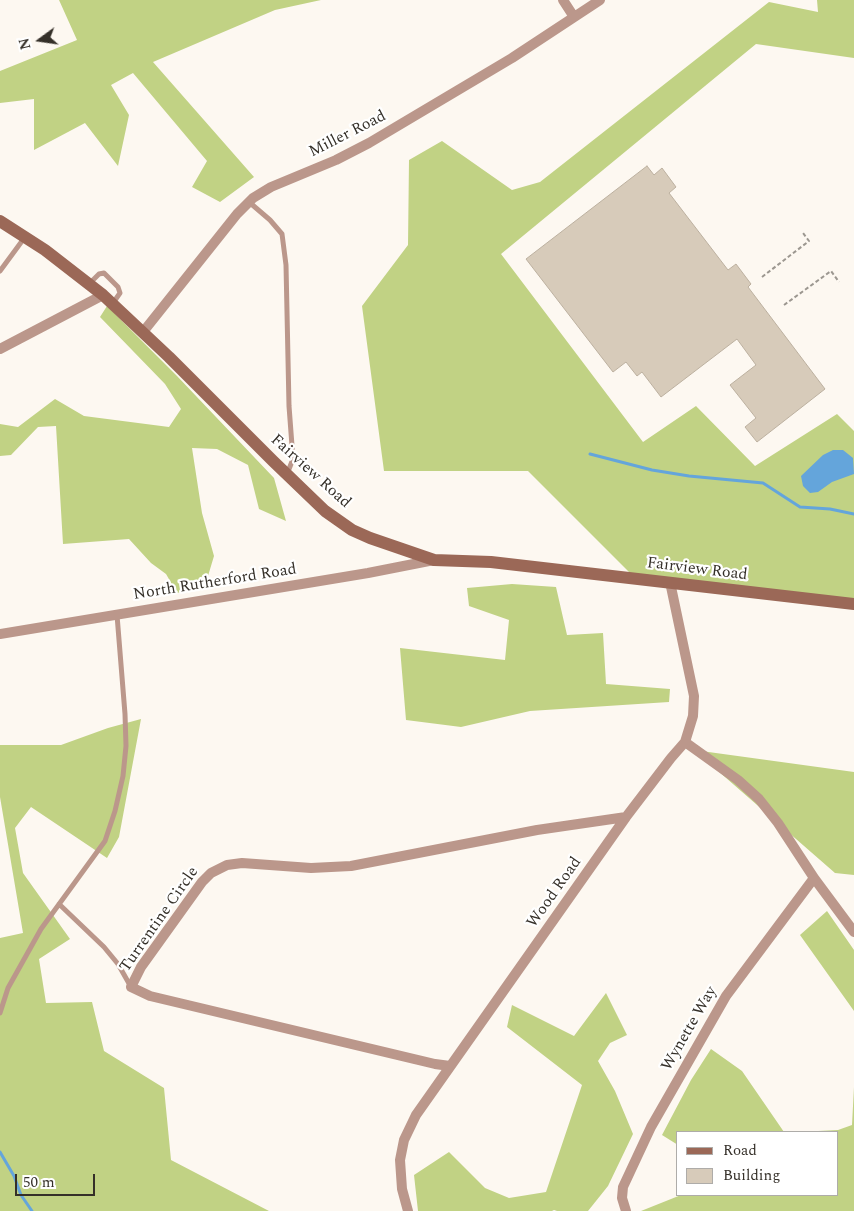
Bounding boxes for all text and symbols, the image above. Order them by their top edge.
north arrow [15,15,65,65]
text: N [13,36,37,52]
street label: Miller Road [306,107,390,163]
street label: Fairview Road [266,431,354,513]
street label: Fairview Road [646,554,748,586]
street label: North Rutherford Road [132,561,298,605]
street label: Wood Road [524,854,586,932]
street label: Turrentine Circle [117,864,203,976]
street label: Wynette Way [658,983,722,1075]
legend [676,1131,839,1196]
text: Road [723,1139,757,1162]
scale bar [18,1164,98,1196]
text: Building [723,1164,780,1187]
text: 50 m [23,1171,55,1194]

